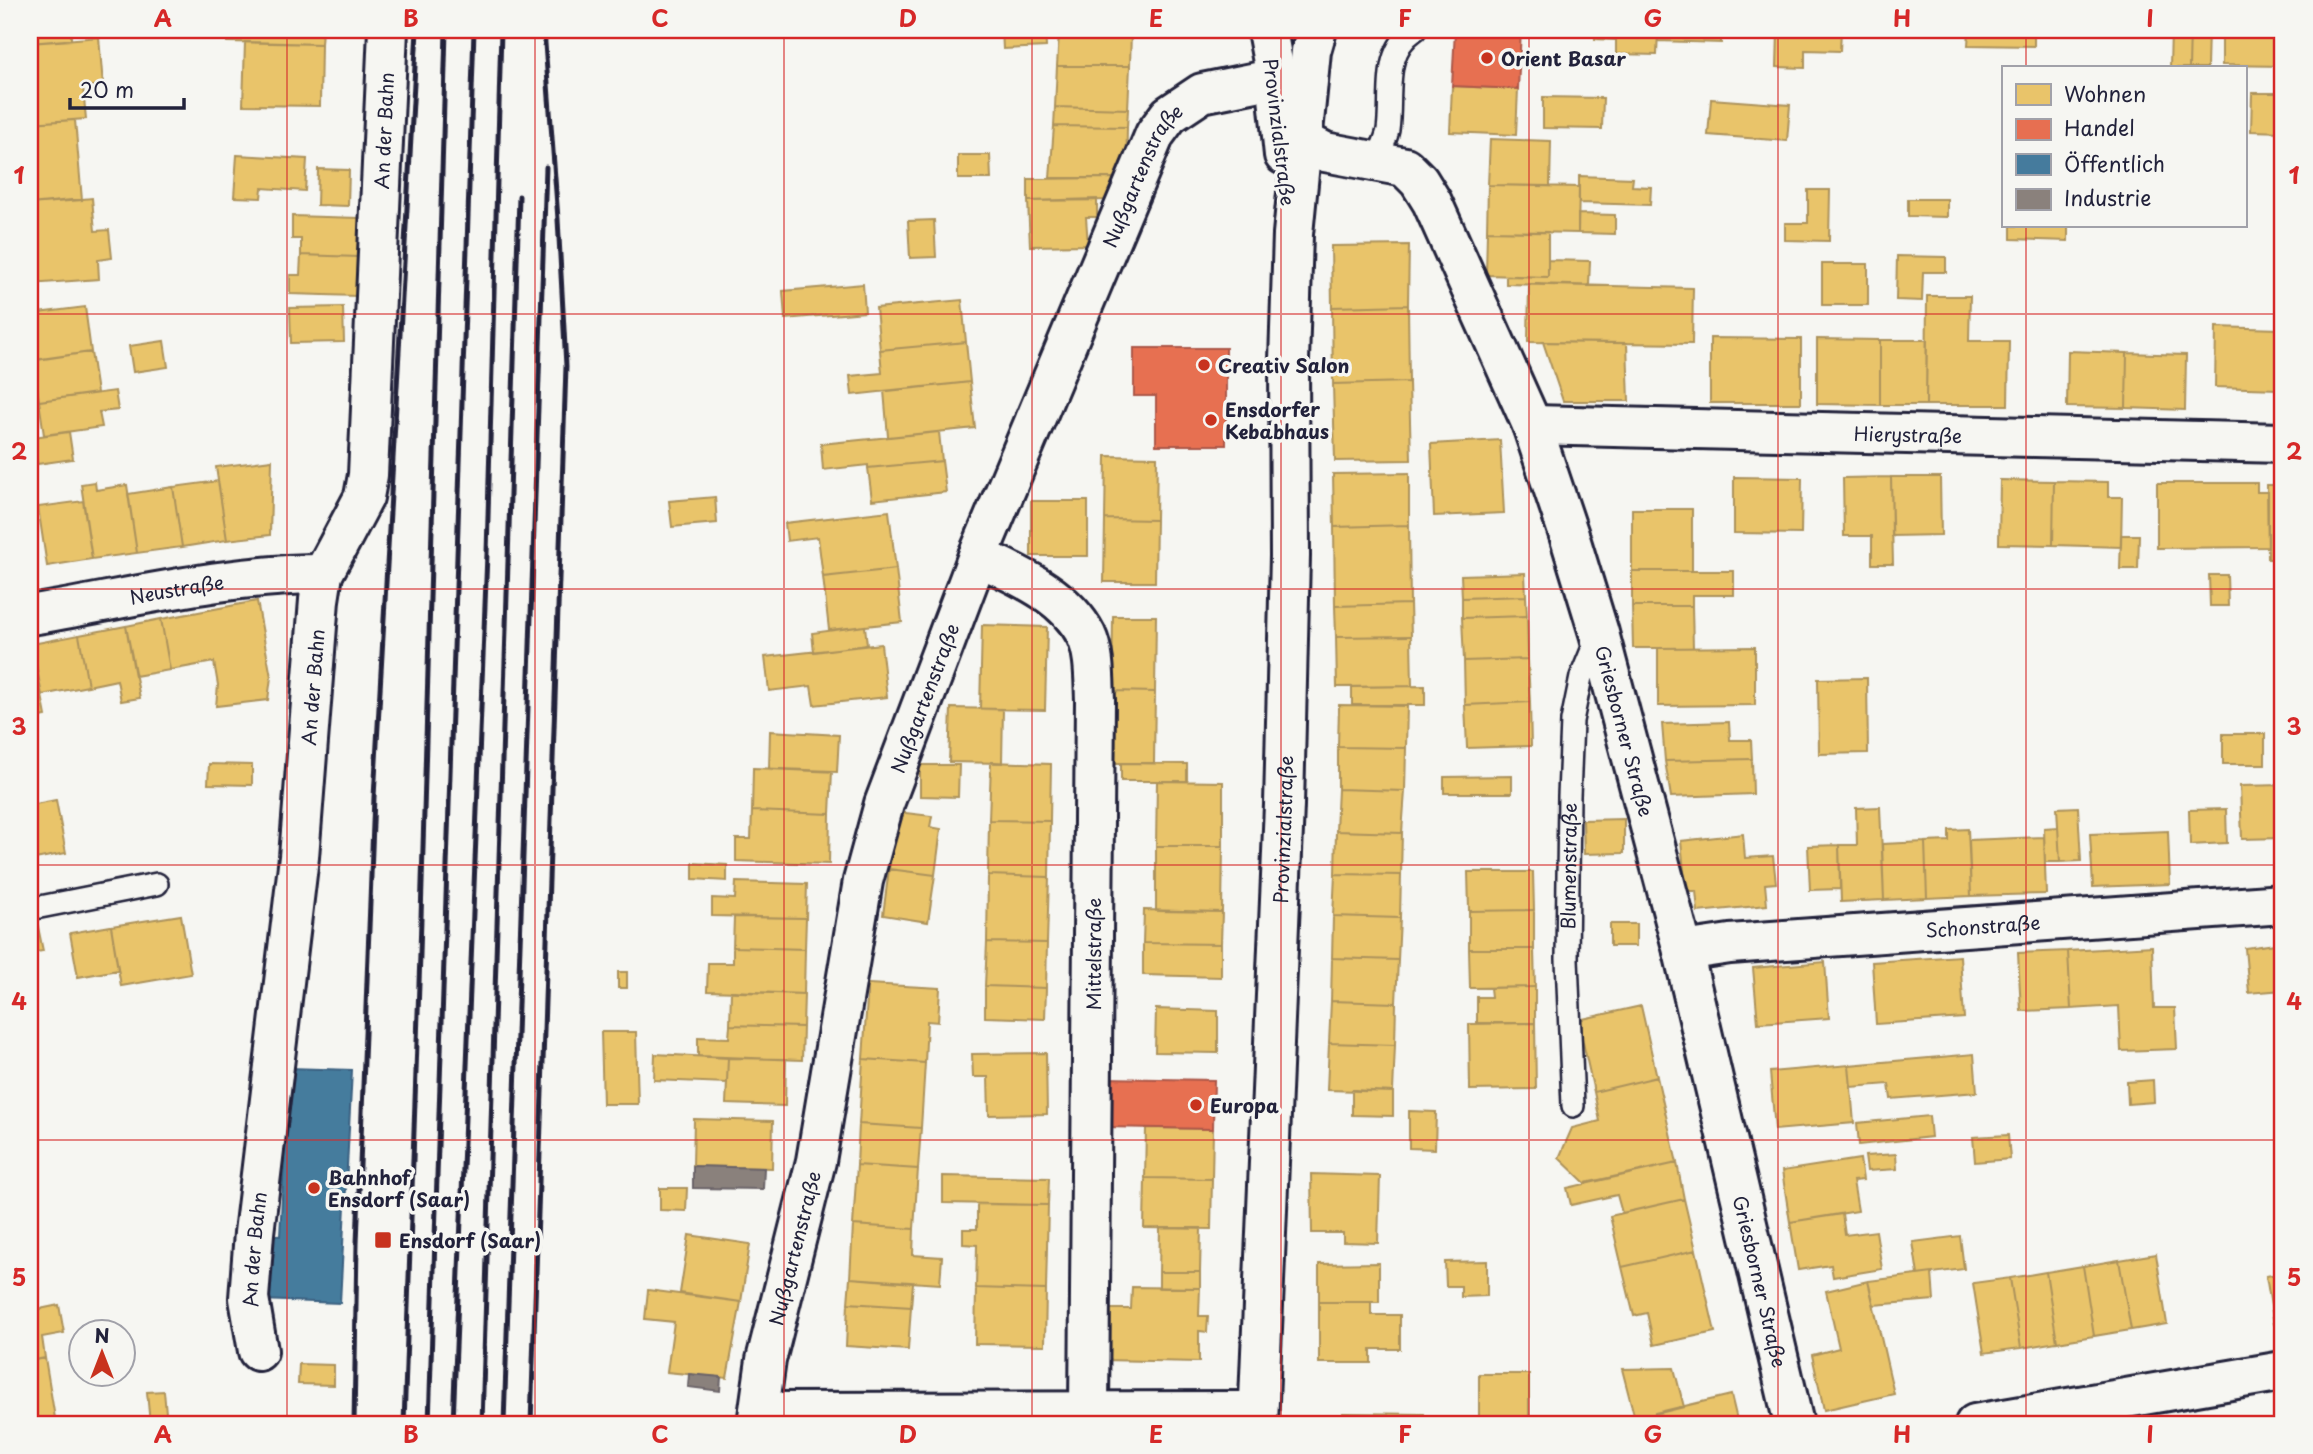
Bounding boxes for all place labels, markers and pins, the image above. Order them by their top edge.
place label: Orient Basar [1501,44,1626,72]
marker: Orient Basar [1479,50,1495,66]
place label: Creativ Salon [1218,351,1349,379]
marker: Creativ Salon [1196,357,1212,373]
place label: Ensdorfer Kebabhaus [1225,395,1329,445]
marker: Ensdorfer Kebabhaus [1203,412,1219,428]
place label: Europa [1210,1091,1279,1119]
marker: Europa [1188,1097,1204,1113]
place label: Bahnhof Ensdorf (Saar) [328,1163,470,1213]
marker: Bahnhof Ensdorf (Saar) [306,1180,322,1196]
place label: Ensdorf (Saar) [399,1226,541,1254]
marker: Ensdorf (Saar) [373,1230,393,1250]

